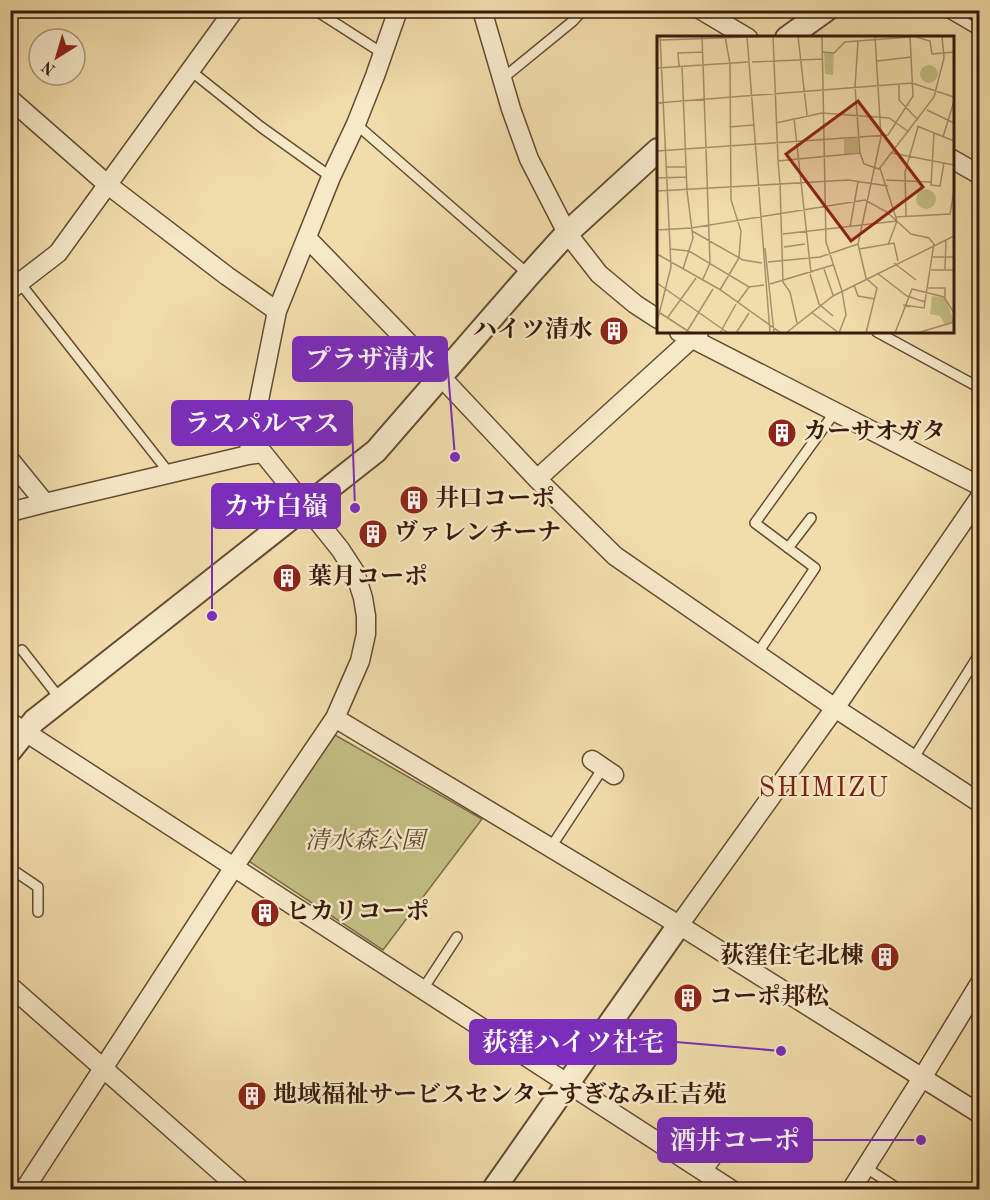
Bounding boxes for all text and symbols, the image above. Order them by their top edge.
north arrow [27,27,87,87]
inset map [657,36,954,333]
text: N [39,57,59,77]
building icon: ハイツ清水 [598,315,630,347]
place label: ハイツ清水 [473,316,593,343]
callout: プラザ清水 [293,337,447,381]
text: プラザ清水 [305,345,435,374]
callout: ラスパルマス [172,401,352,445]
text: ラスパルマス [184,411,340,438]
building icon: カーサオガタ [766,417,798,449]
place label: カーサオガタ [803,419,946,445]
callout: カサ白嶺 [212,484,340,528]
building icon: 井口コーポ [398,484,430,516]
place label: 井口コーポ [435,485,555,512]
text: カサ白嶺 [224,492,328,521]
building icon: ヴァレンチーナ [357,518,389,550]
place label: ヴァレンチーナ [394,519,561,546]
building icon: 葉月コーポ [271,562,303,594]
place label: 葉月コーポ [308,563,428,590]
district label: SHIMIZU [758,775,890,802]
park label: 清水森公園 [305,827,429,854]
building icon: ヒカリコーポ [249,897,281,929]
place label: ヒカリコーポ [286,899,430,925]
building icon: 荻窪住宅北棟 [869,941,901,973]
place label: 荻窪住宅北棟 [720,942,864,969]
building icon: コーポ邦松 [672,982,704,1014]
place label: コーポ邦松 [709,983,829,1010]
callout: 荻窪ハイツ社宅 [470,1020,676,1064]
text: 荻窪ハイツ社宅 [482,1028,664,1057]
building icon: 地域福祉サービスセンターすぎなみ正吉苑 [236,1080,268,1112]
place label: 地域福祉サービスセンターすぎなみ正吉苑 [273,1081,727,1108]
callout: 酒井コーポ [658,1118,812,1162]
text: 酒井コーポ [670,1126,800,1155]

